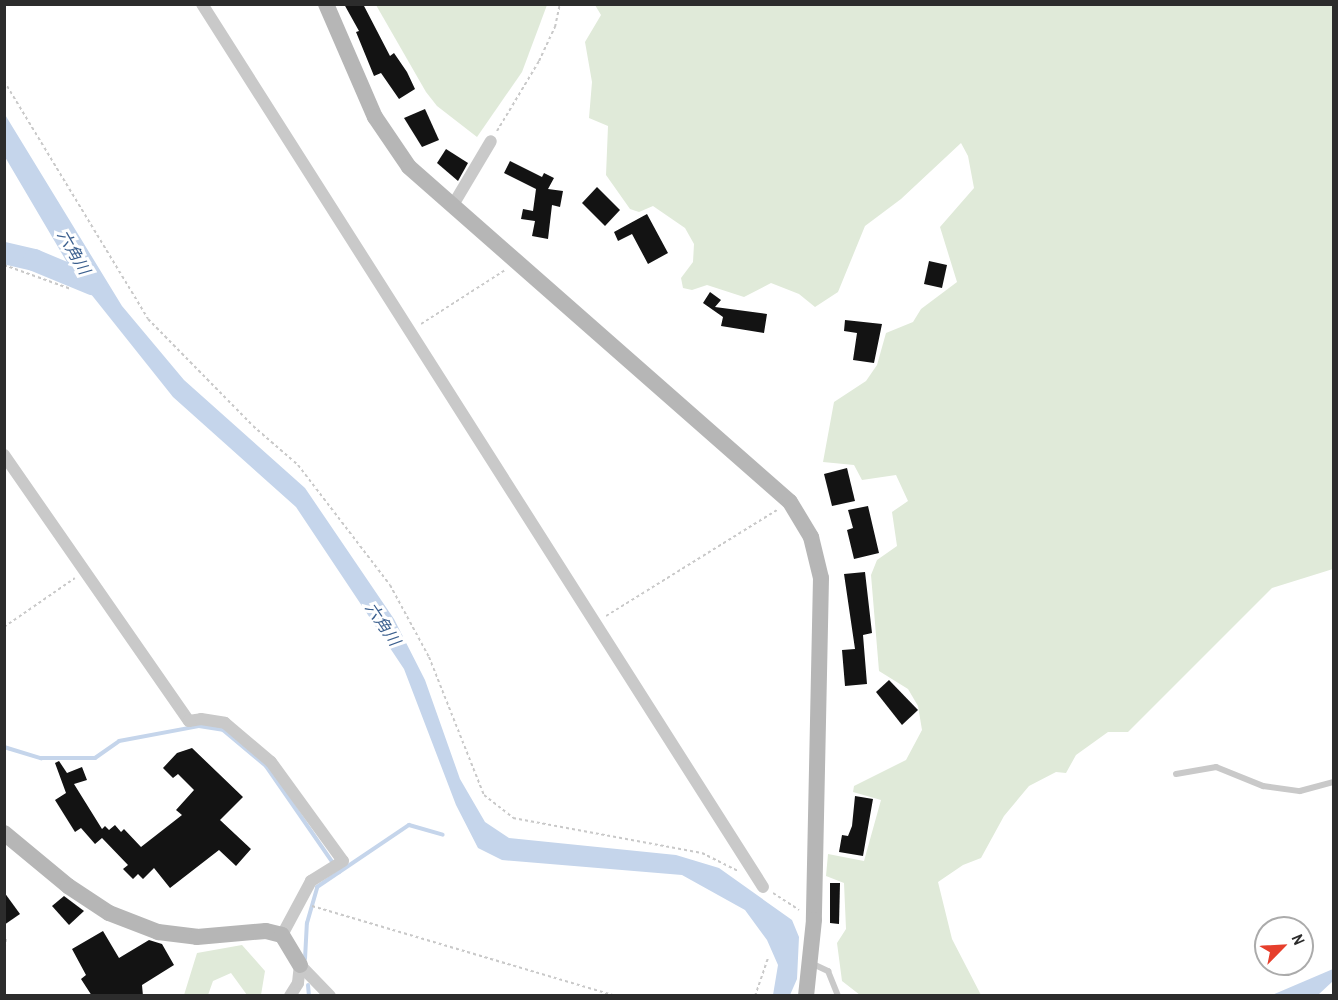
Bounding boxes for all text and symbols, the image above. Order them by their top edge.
water label: 六角川 [54,226,94,278]
water label: 六角川 [362,599,404,649]
north arrow [1254,916,1314,976]
text: N [1287,931,1311,948]

